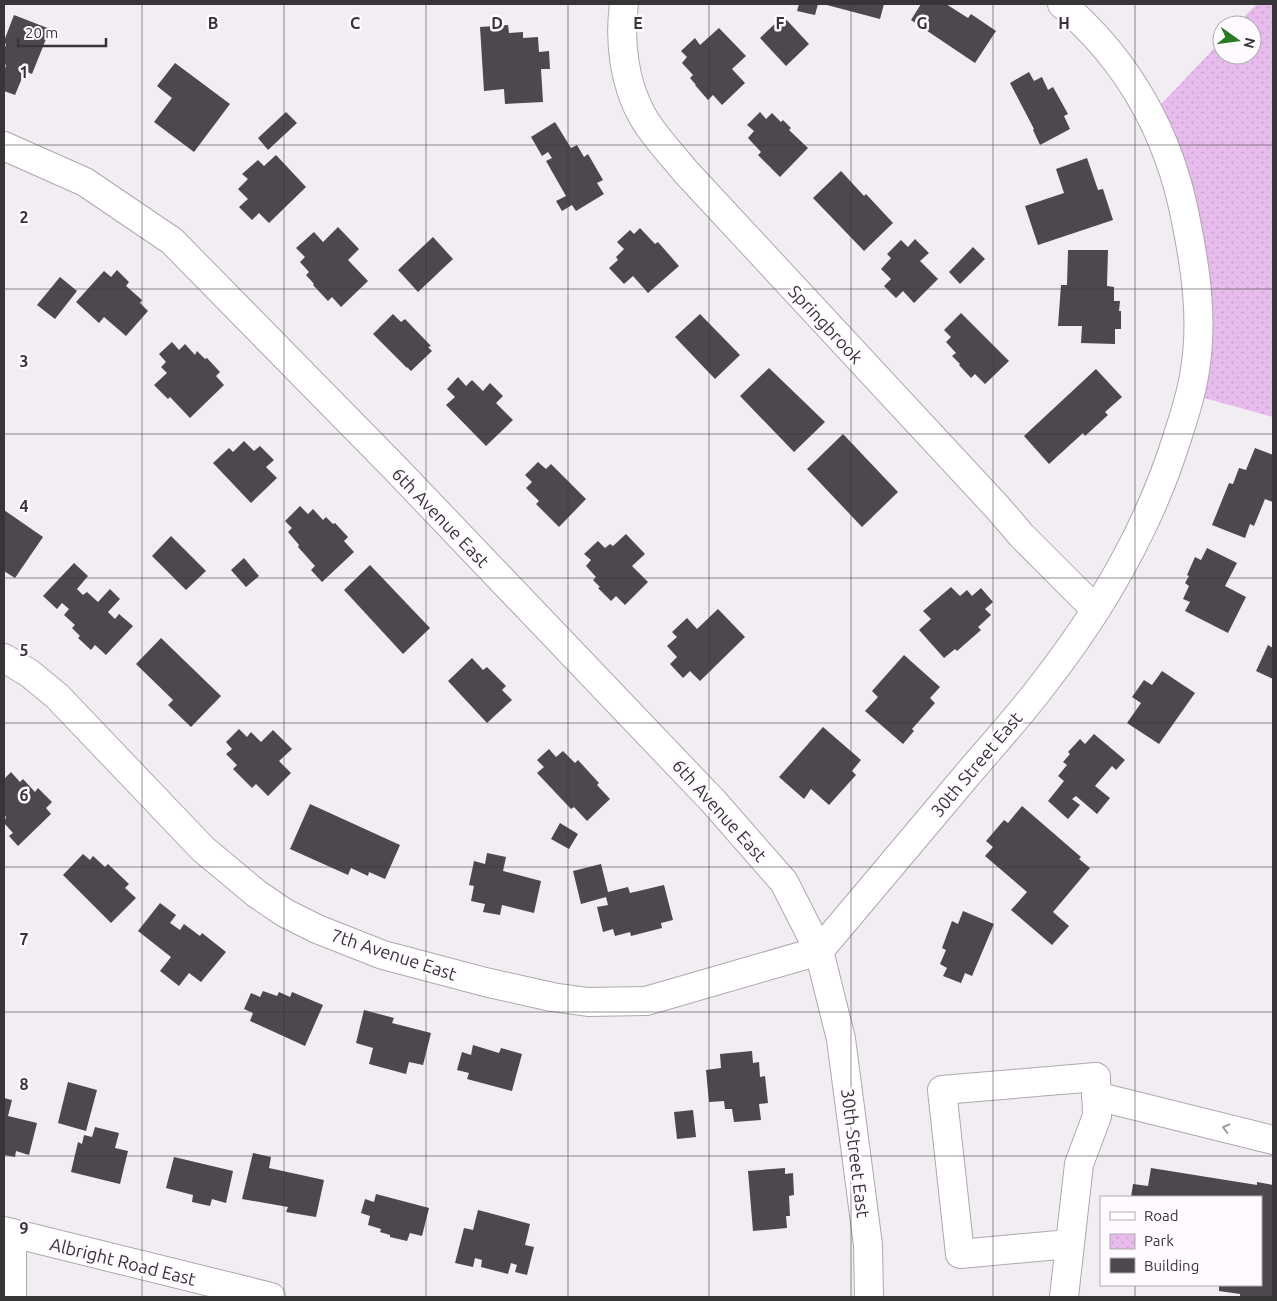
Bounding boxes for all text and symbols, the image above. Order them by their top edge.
text: B [208,14,218,32]
text: C [350,14,360,32]
text: D [491,14,503,32]
text: E [633,14,643,32]
text: F [776,14,785,32]
text: G [916,14,928,32]
text: H [1058,14,1070,32]
scale bar [18,15,105,47]
north arrow [1212,15,1262,65]
text: 20 m [25,24,58,41]
text: N [1241,36,1259,50]
text: 1 [19,63,29,81]
text: 2 [19,208,29,226]
street label: Springbrook [785,281,867,367]
text: 3 [19,352,29,370]
street label: 6th Avenue East [388,463,494,571]
text: 4 [19,497,29,515]
text: 5 [19,641,29,659]
street label: 30th Street East [926,708,1026,820]
street label: 6th Avenue East [669,755,771,865]
text: 6 [19,786,29,804]
street label: 7th Avenue East [329,924,459,984]
text: 7 [19,930,29,948]
text: 8 [19,1075,29,1093]
street label: 30th Street East [838,1087,874,1219]
one-way arrow [1221,1123,1230,1134]
legend [1100,1196,1262,1286]
text: Road [1144,1207,1179,1224]
text: 9 [19,1219,29,1237]
text: Park [1144,1232,1174,1249]
street label: Albright Road East [48,1233,198,1289]
text: Building [1144,1257,1199,1274]

